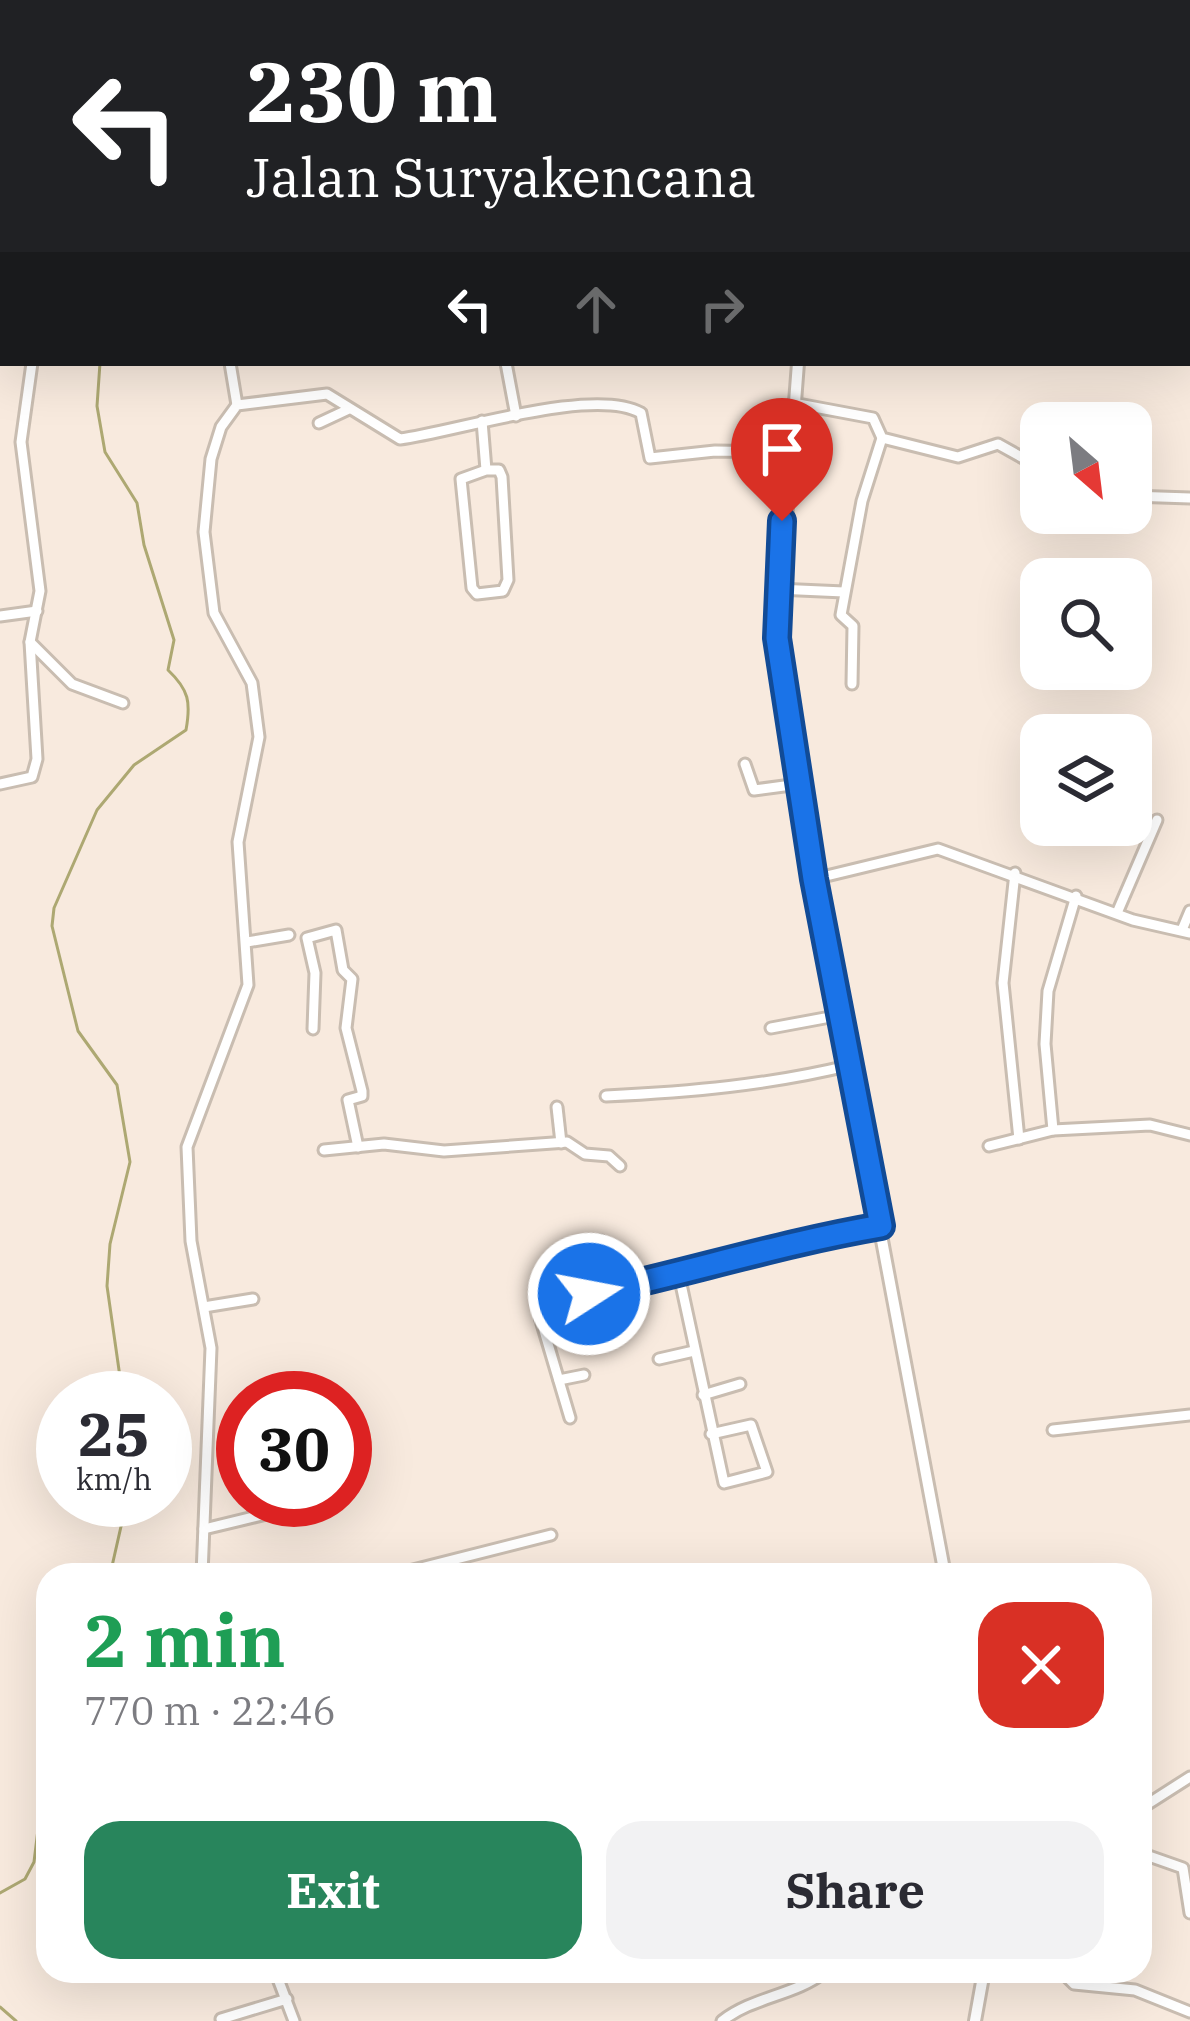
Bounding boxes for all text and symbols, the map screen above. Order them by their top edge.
text: 230 m [246,36,498,145]
icon: left [48,48,204,204]
text: Jalan Suryakencana [246,142,756,212]
icon: left [437,276,503,342]
icon: ahead [563,276,629,342]
icon: right [689,276,755,342]
pin [731,398,833,521]
north arrow [1020,402,1152,534]
map controls [1020,402,1152,846]
icon: arrive [749,416,815,482]
button: search [1020,558,1152,690]
button: layers [1020,714,1152,846]
position arrow [526,1231,652,1357]
speed limit sign: 30 [216,1371,372,1527]
text: 25 [78,1394,150,1473]
text: km/h [76,1459,152,1498]
text: 2 min [84,1593,286,1687]
button: close [978,1602,1104,1728]
text: 770 m · 22:46 [84,1685,336,1736]
button: Exit [84,1821,582,1959]
button: Share [606,1821,1104,1959]

